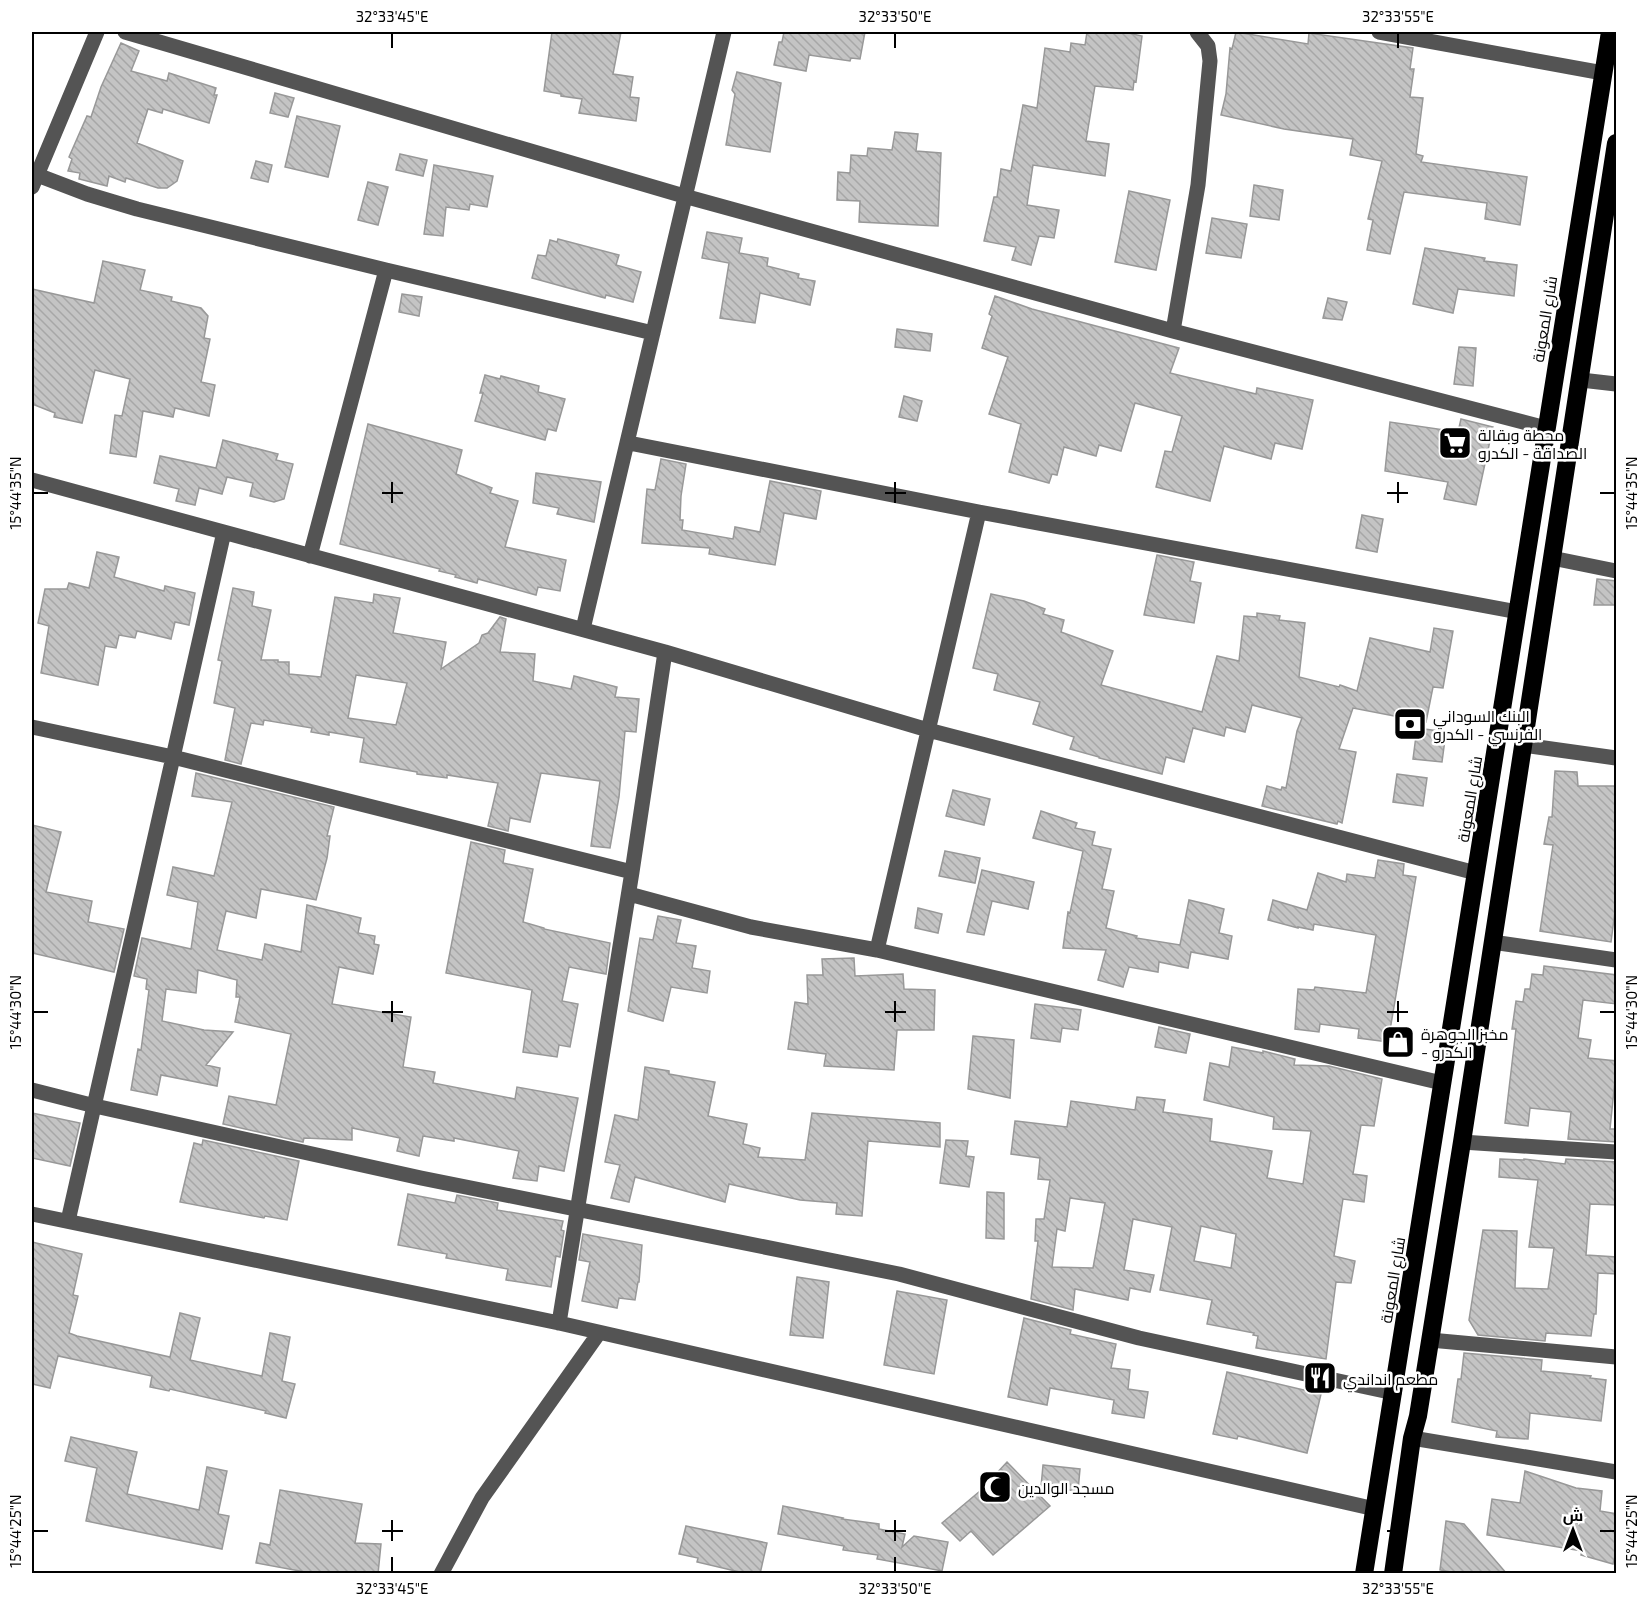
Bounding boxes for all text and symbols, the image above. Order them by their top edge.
text: 32°33'45"E [356,7,428,25]
text: 32°33'50"E [859,7,931,25]
text: 32°33'55"E [1362,7,1434,25]
street label: شارع المعونة [1528,275,1563,364]
supermarket icon: محطة وبقالة الصداقة - الكدرو [1437,425,1473,461]
place label: محطة وبقالة الصداقة - الكدرو [1478,425,1587,463]
text: 15°44'35"N [6,456,24,530]
text: 15°44'35"N [1622,456,1640,530]
bank icon: البنك السوداني الفرنسي - الكدرو [1392,706,1428,742]
place label: البنك السوداني الفرنسي - الكدرو [1433,706,1542,747]
street label: شارع المعونة [1453,755,1488,844]
text: 15°44'30"N [6,975,24,1049]
text: 15°44'30"N [1622,975,1640,1049]
shop icon: مخبز الجوهرة - الكدرو [1380,1024,1416,1060]
place label: مخبز الجوهرة - الكدرو [1421,1024,1508,1062]
street label: شارع المعونة [1376,1236,1411,1325]
restaurant icon: مطعم انداندي [1302,1360,1338,1396]
place label: مطعم انداندي [1343,1369,1438,1393]
mosque icon: مسجد الوالدين [977,1469,1013,1505]
place label: مسجد الوالدين [1018,1478,1114,1499]
text: 15°44'25"N [6,1494,24,1568]
text: 15°44'25"N [1622,1494,1640,1568]
north arrow [1543,1500,1603,1560]
text: ش [1563,1505,1583,1525]
text: 32°33'45"E [356,1579,428,1597]
text: 32°33'50"E [859,1579,931,1597]
text: 32°33'55"E [1362,1579,1434,1597]

